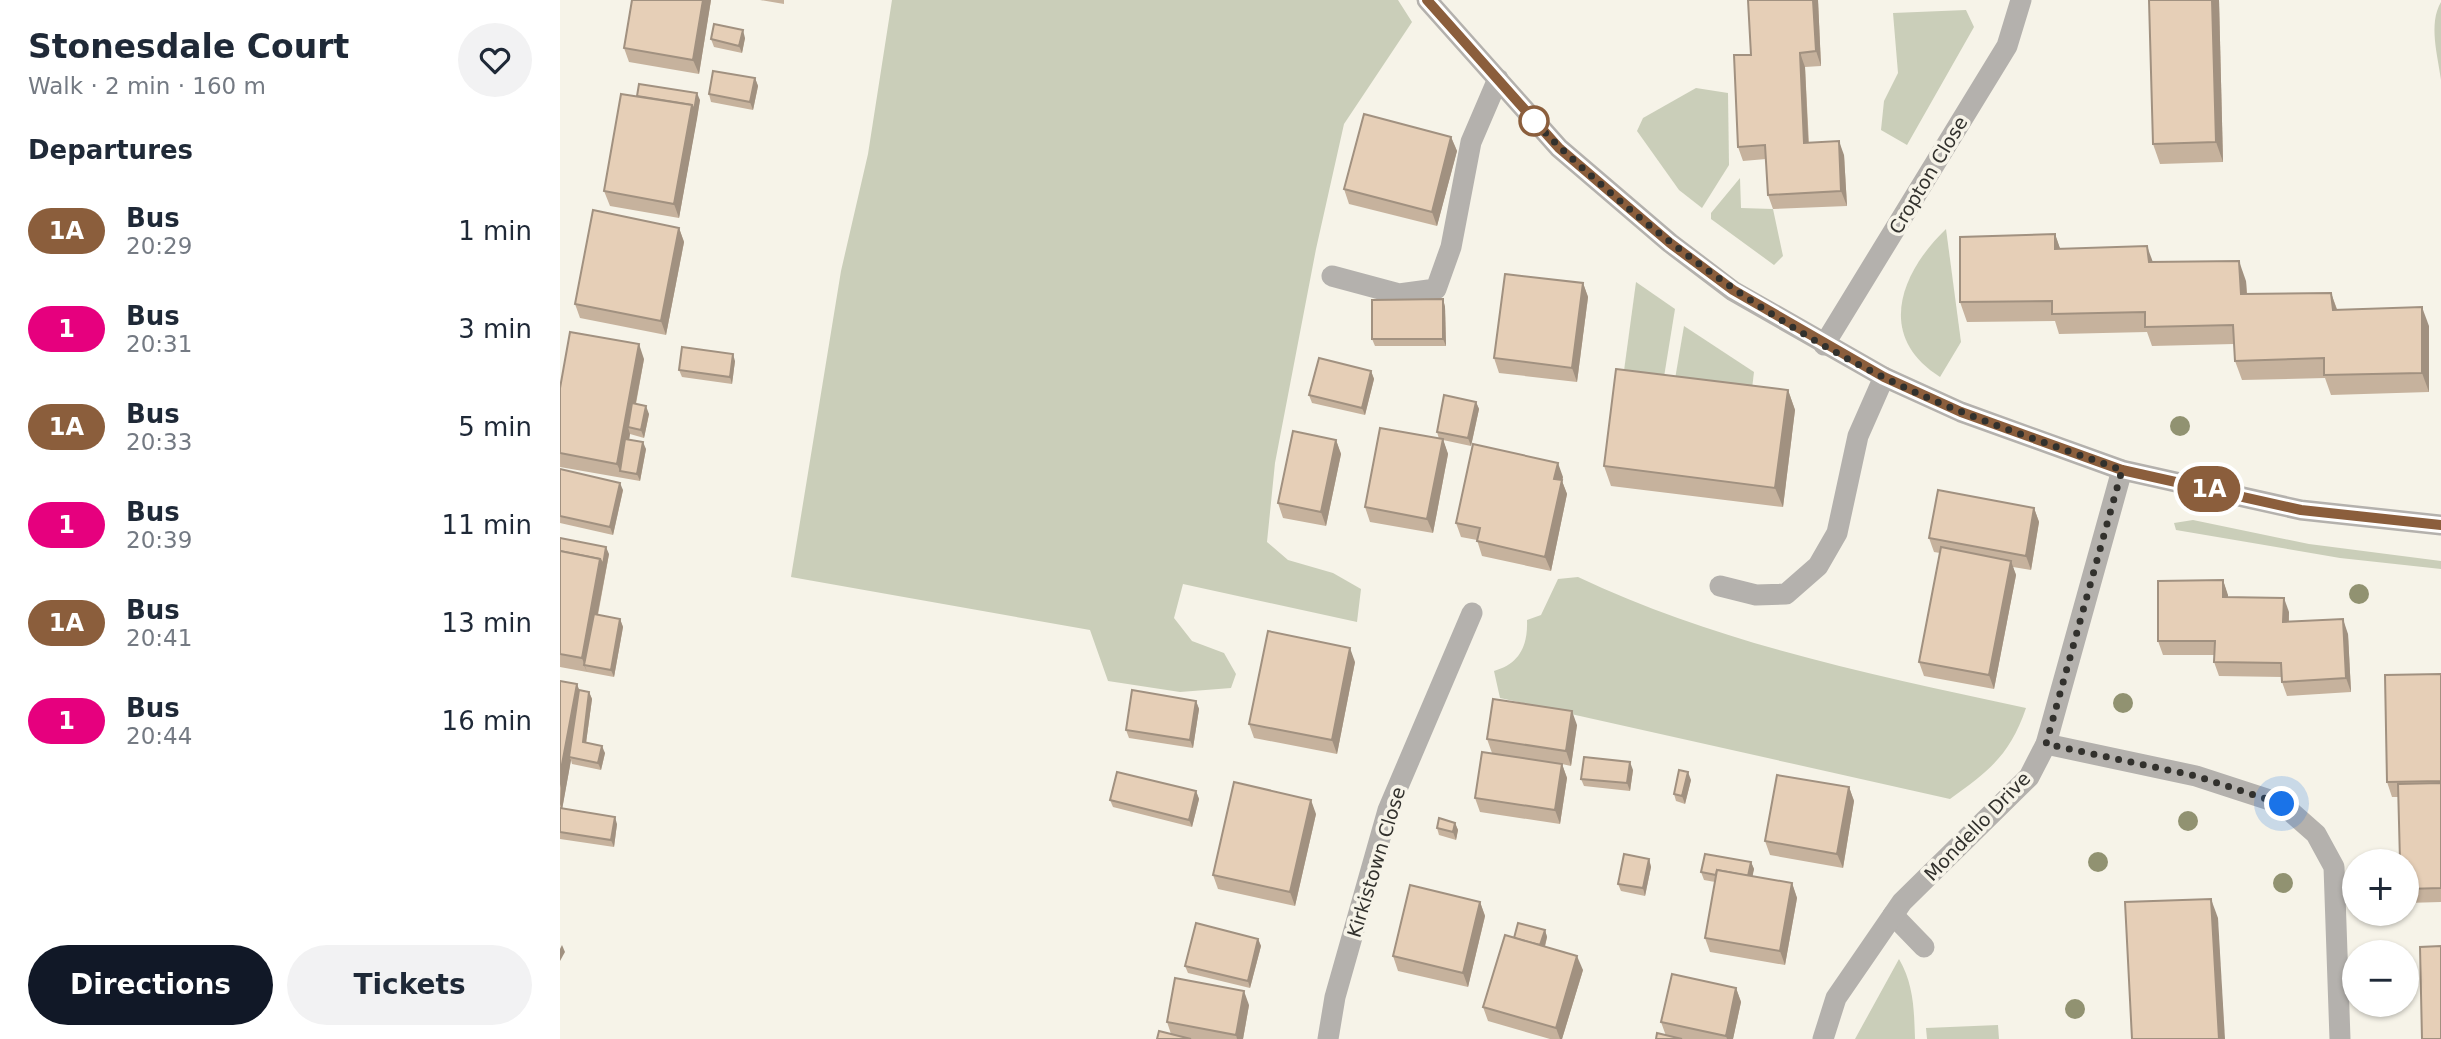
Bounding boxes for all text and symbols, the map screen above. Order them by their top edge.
button: heart [458,23,532,97]
text: Stonesdale Court [28,27,349,66]
text: Walk · 2 min · 160 m [28,73,266,99]
unlabelled marker [1519,106,1549,136]
street label: Cropton Close [1884,112,1972,238]
text: Departures [28,135,193,165]
text: Bus [126,203,180,233]
text: 1 min [458,216,532,246]
text: 1A [49,217,84,245]
text: 20:29 [126,233,192,259]
text: Bus [126,301,180,331]
text: 3 min [458,314,532,344]
text: 1 [58,315,75,343]
text: 20:31 [126,331,192,357]
text: Bus [126,399,180,429]
text: 5 min [458,412,532,442]
text: 1A [49,413,84,441]
text: 20:33 [126,429,192,455]
line badge: 1A [2178,466,2240,512]
text: 1A [2191,475,2227,503]
text: Bus [126,497,180,527]
text: 11 min [442,510,532,540]
text: 1 [58,511,75,539]
text: 20:39 [126,527,192,553]
text: Bus [126,595,180,625]
text: 13 min [442,608,532,638]
text: 1A [49,609,84,637]
text: 20:41 [126,625,192,651]
text: Bus [126,693,180,723]
text: 16 min [442,706,532,736]
text: 1 [58,707,75,735]
text: 20:44 [126,723,192,749]
street label: Mondello Drive [1920,767,2034,885]
street label: Kirkistown Close [1343,784,1409,940]
your location [2264,786,2299,821]
map controls [2342,849,2419,1017]
button: + [2342,849,2419,926]
button: − [2342,940,2419,1017]
button: Directions [28,945,273,1025]
button: Tickets [287,945,532,1025]

